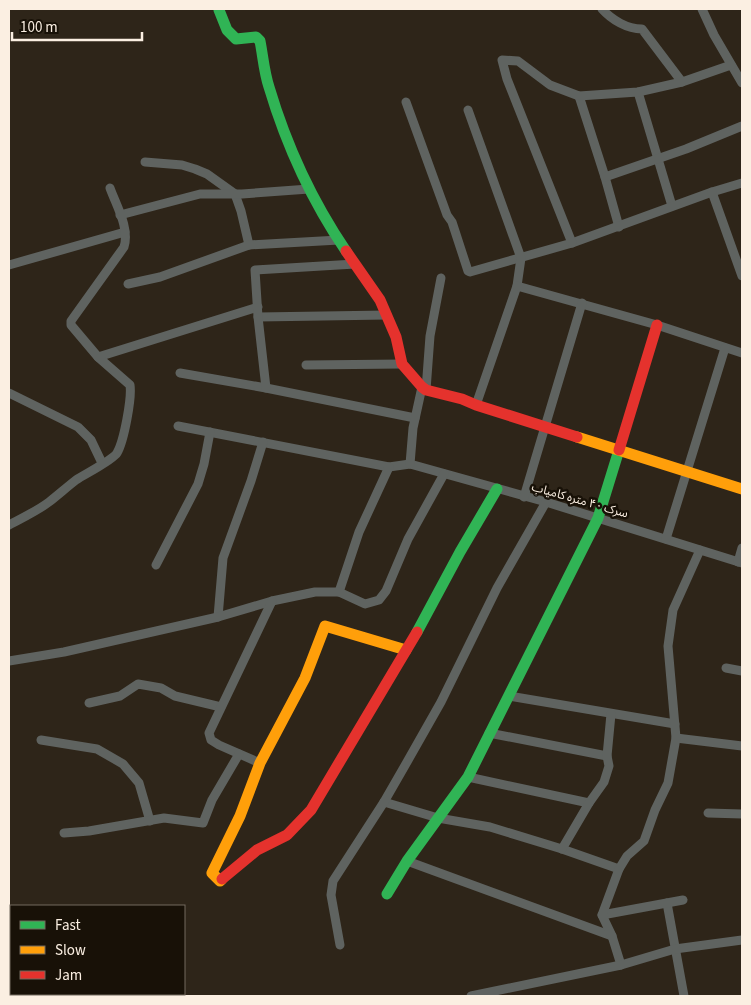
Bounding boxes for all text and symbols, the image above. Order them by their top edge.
scale bar [12,10,142,42]
text: 100 m [20,17,58,38]
street label: سرک ۴۰ متره کامیاب [530,479,630,522]
legend [10,905,185,995]
text: Fast [55,915,81,936]
text: Slow [55,940,86,961]
text: Jam [55,965,82,986]

